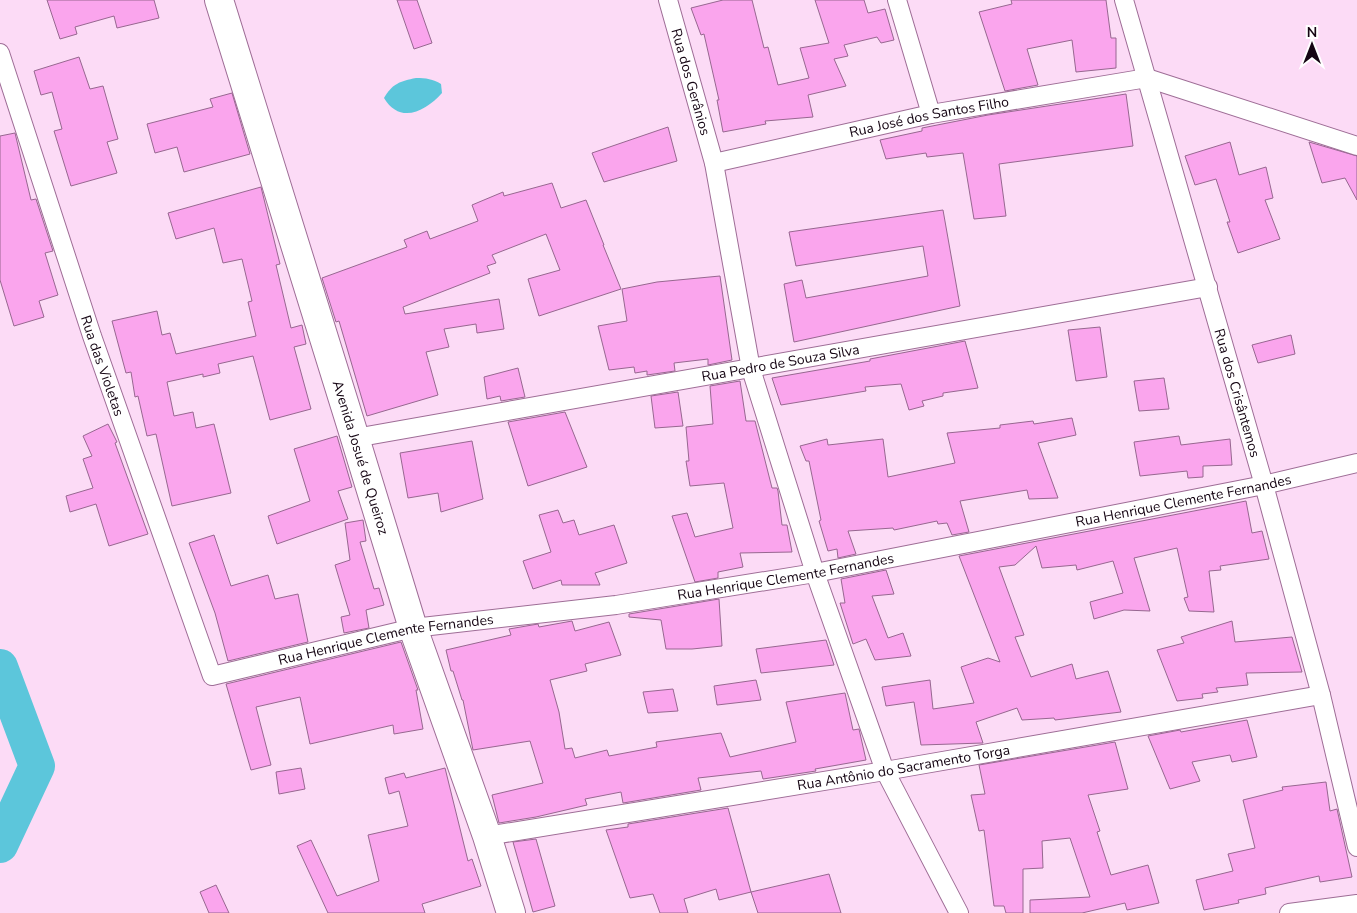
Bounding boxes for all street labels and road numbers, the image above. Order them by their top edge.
street label: Rua dos Gerânios [667,26,715,138]
street label: Rua José dos Santos Filho [847,92,1010,142]
street label: Rua das Violetas [76,313,129,419]
street label: Rua dos Crisântemos [1210,326,1265,460]
street label: Rua Pedro de Souza Silva [700,339,861,386]
street label: Avenida Josué de Queiroz [328,378,394,537]
street label: Rua Henrique Clemente Fernandes [1074,469,1293,531]
street label: Rua Henrique Clemente Fernandes [676,548,896,605]
street label: Rua Henrique Clemente Fernandes [276,609,495,669]
street label: Rua Antônio do Sacramento Torga [796,740,1011,795]

